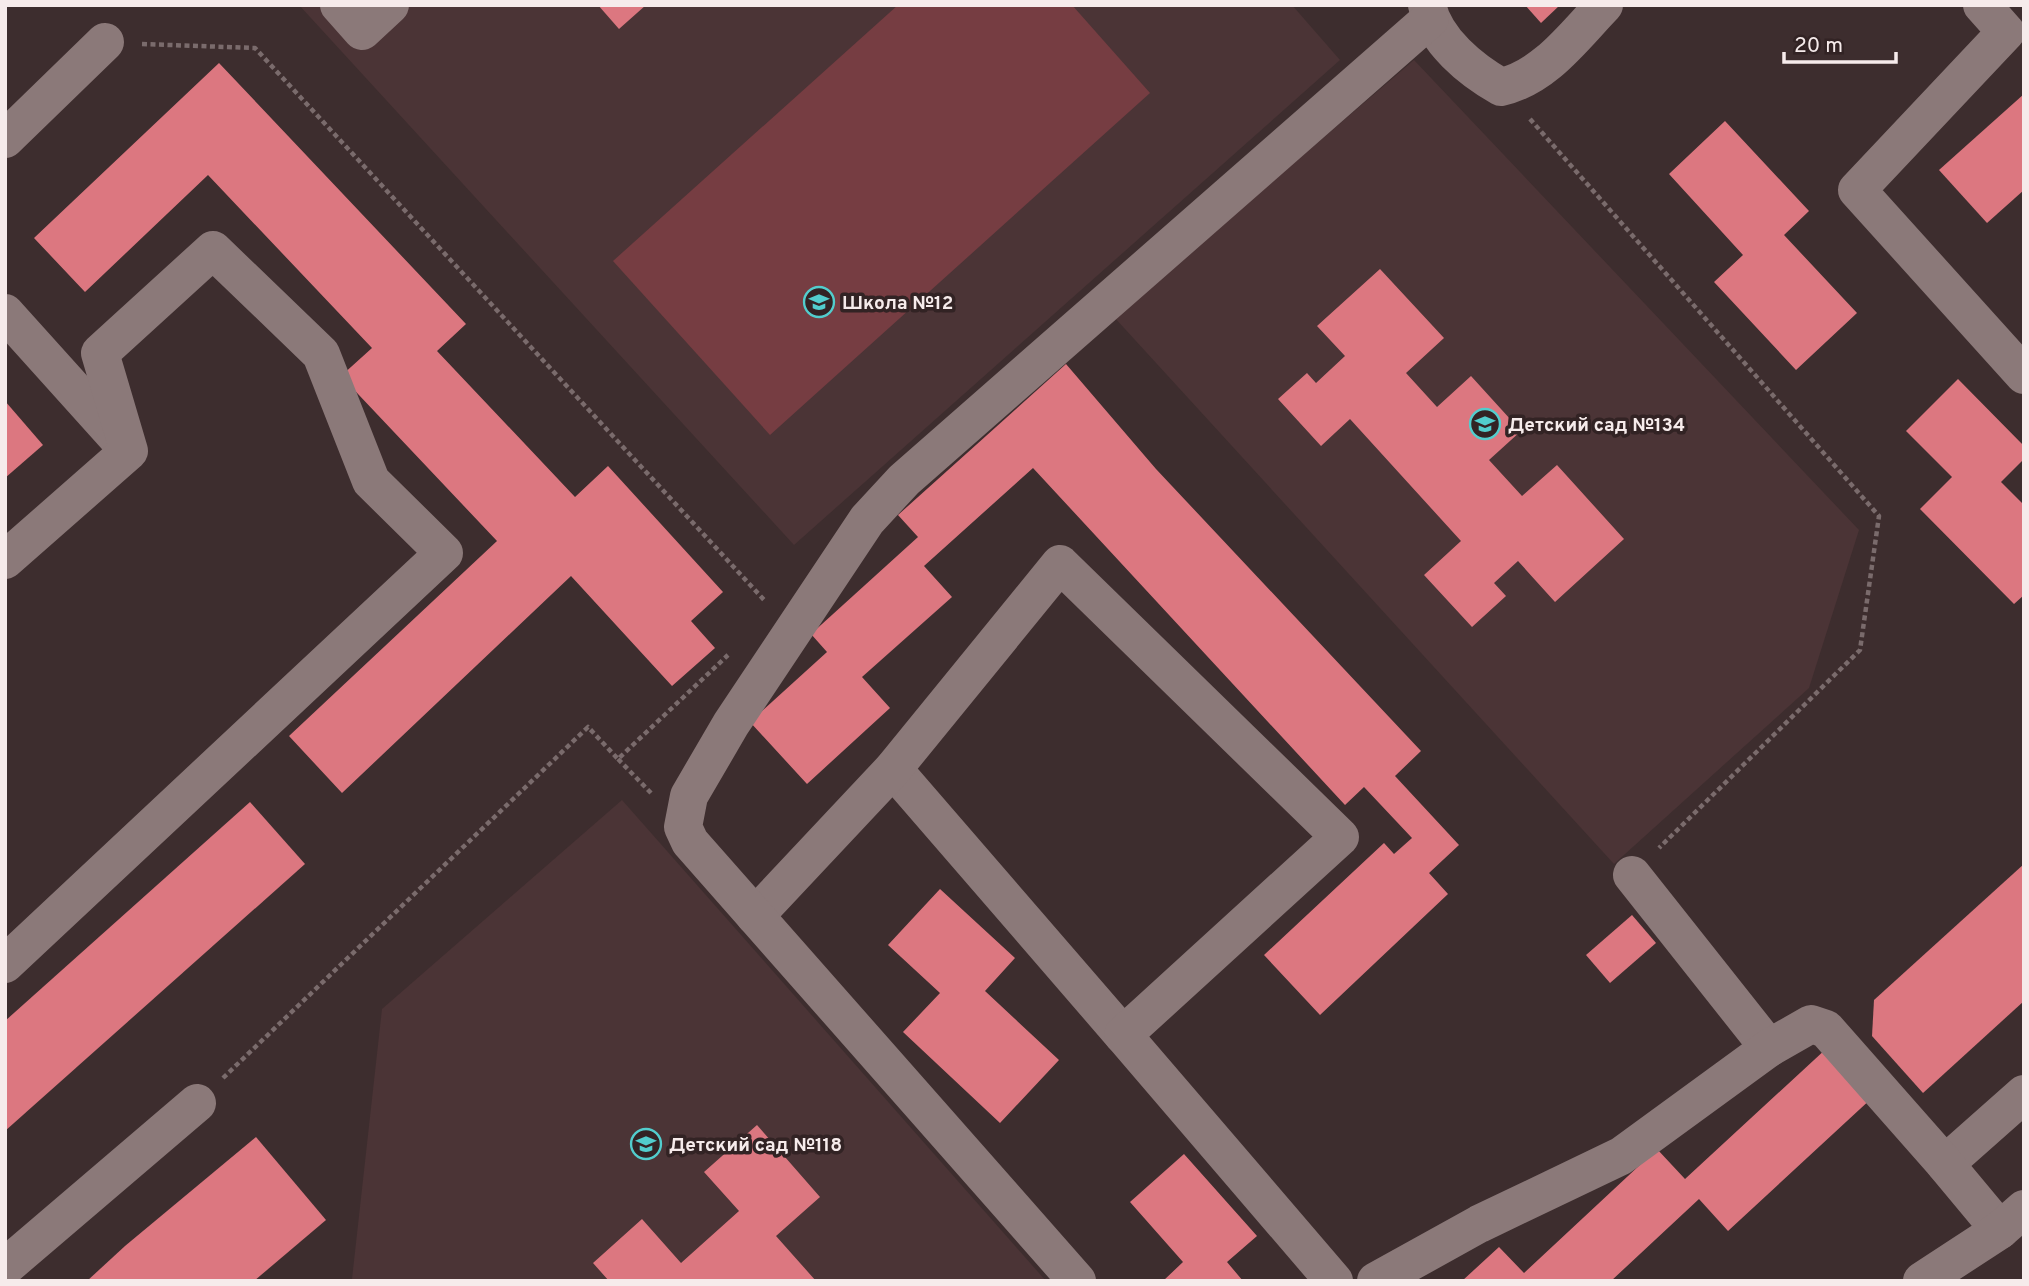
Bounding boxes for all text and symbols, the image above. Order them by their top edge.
scale bar [1784,21,1896,65]
text: 20 m [1794,33,1843,60]
school or university icon: Школа №12 [802,285,836,319]
place label: Школа №12 [842,292,953,316]
school or university icon: Детский сад №134 [1468,407,1502,441]
place label: Детский сад №134 [1508,414,1685,438]
school or university icon: Детский сад №118 [629,1127,663,1161]
place label: Детский сад №118 [669,1134,842,1158]

